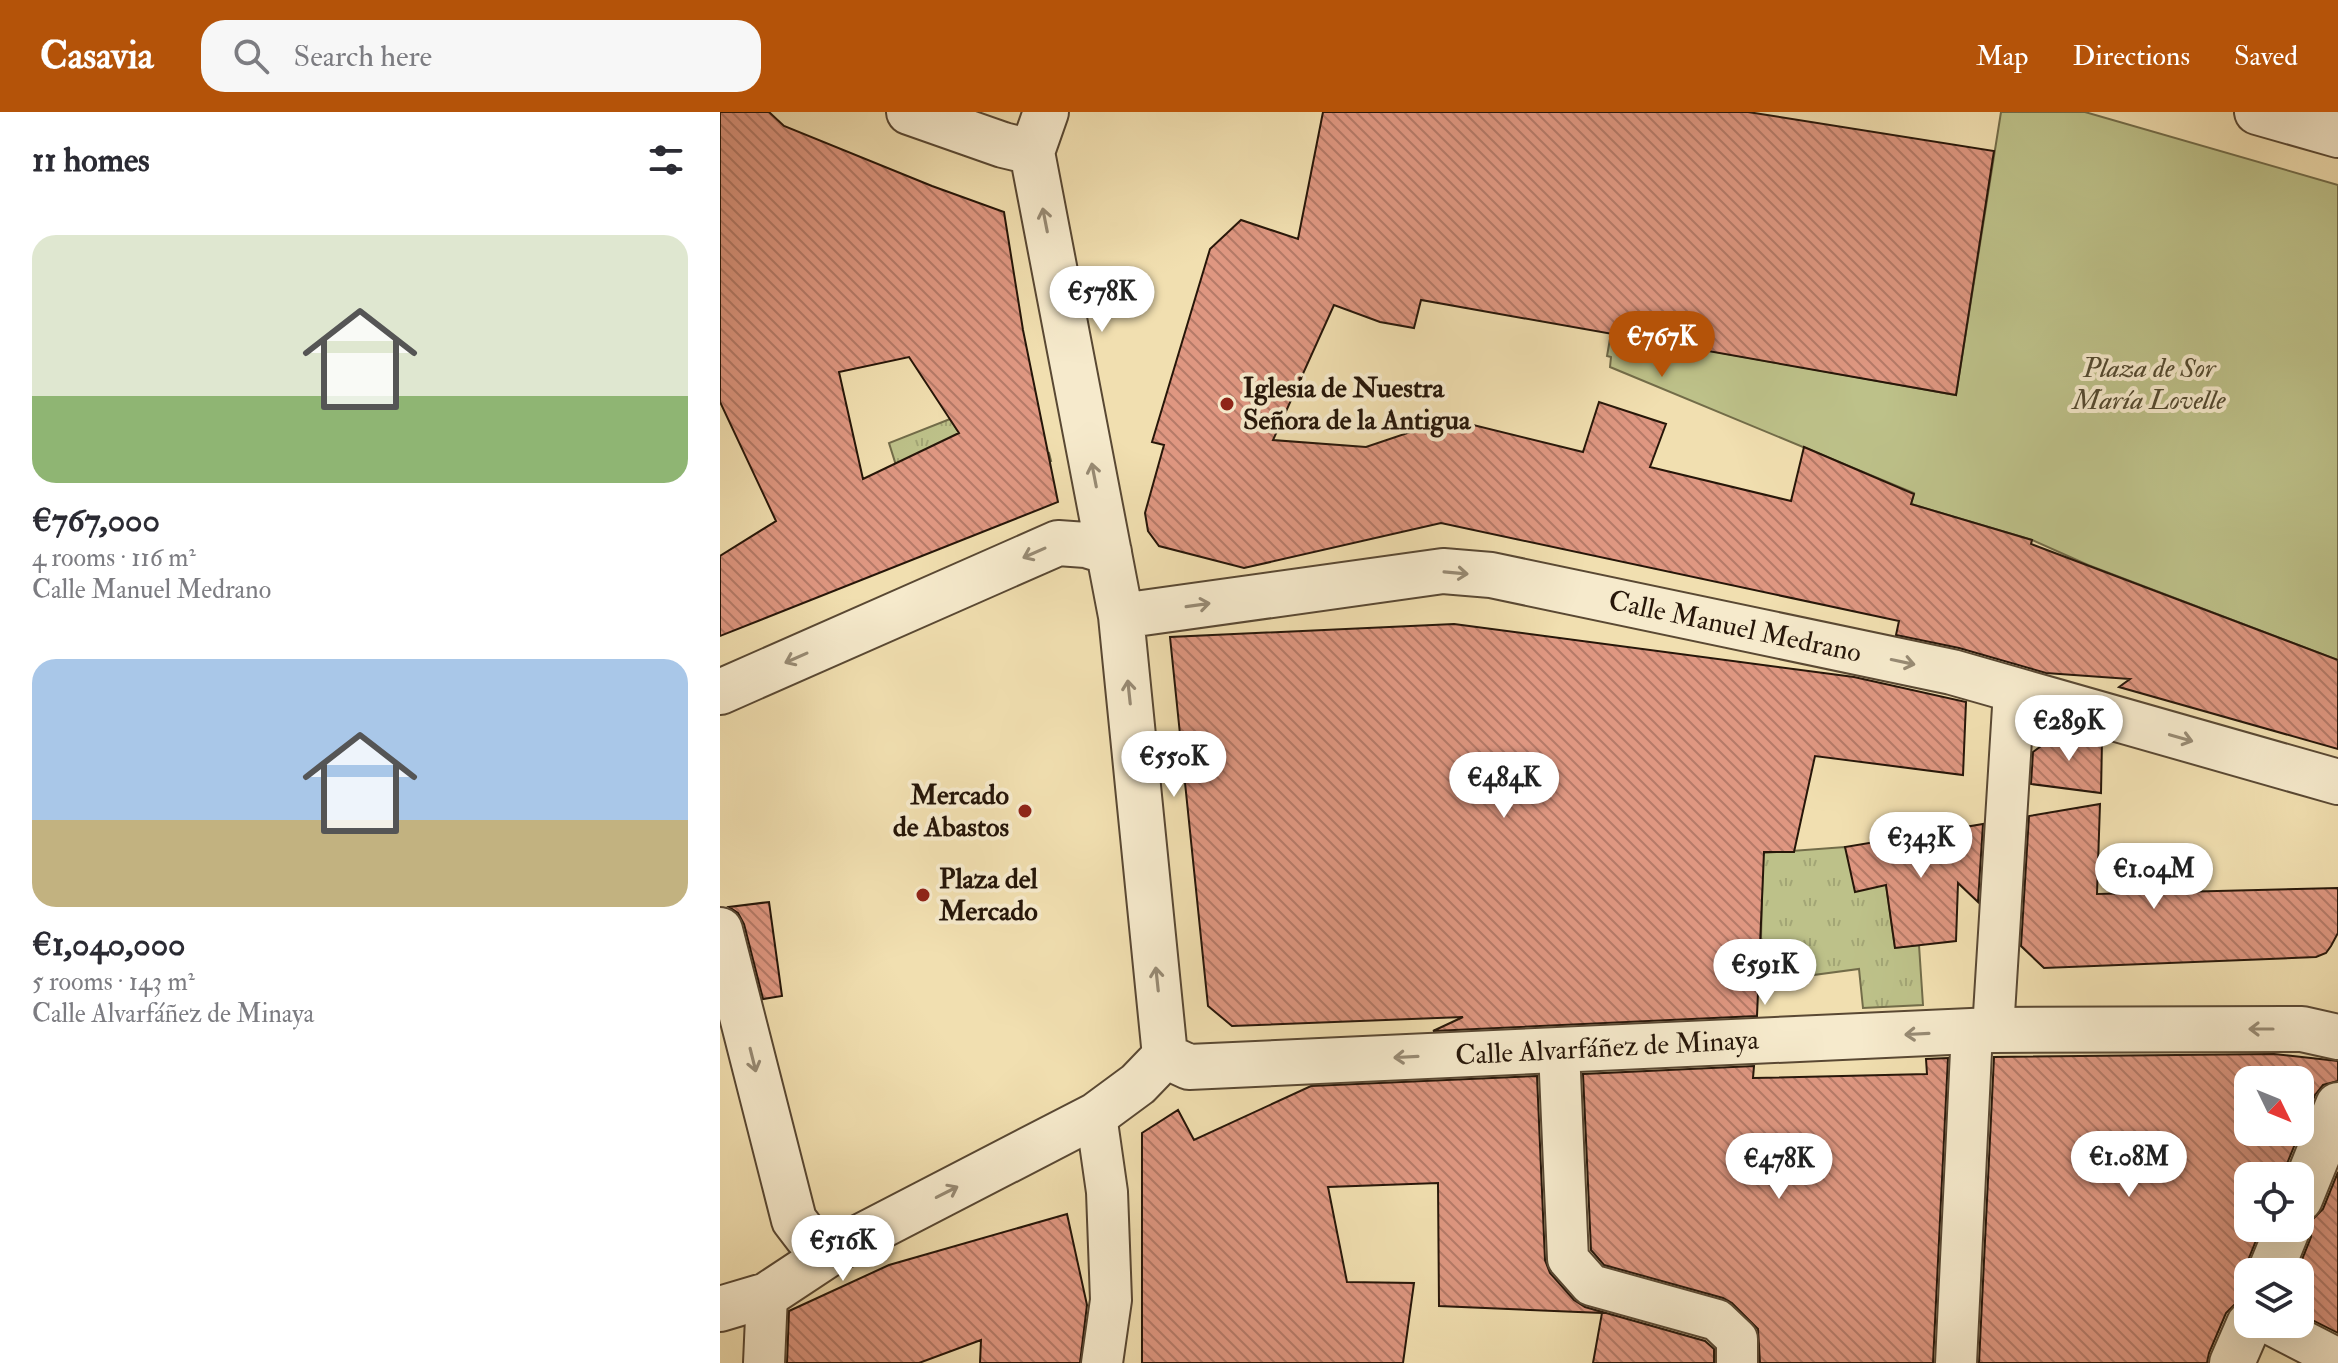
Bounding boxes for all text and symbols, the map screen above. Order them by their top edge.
search box [201,20,761,92]
text: Casavia [40,32,153,80]
icon: search [229,34,273,78]
text: Search here [293,38,432,75]
text: Map [1976,39,2029,74]
text: Directions [2073,39,2190,74]
text: Saved [2234,39,2298,74]
icon: filters [644,138,688,182]
text: 11 homes [32,139,150,182]
one-way arrow [1037,208,1052,233]
pin: €578K [1046,266,1158,334]
text: €578K [1068,276,1136,308]
icon: home [288,287,432,431]
pin: €767K [1606,311,1718,379]
text: €767K [1627,321,1697,353]
park label: Plaza de Sor María Lovelle [2071,351,2226,418]
place label: Iglesia de Nuestra Señora de la Antigua [1243,371,1472,438]
marker: Iglesia de Nuestra Señora de la Antigua [1218,395,1236,413]
one-way arrow [1086,463,1101,489]
text: €767,000 [32,499,160,542]
text: 4 rooms · 116 m² [32,542,196,574]
one-way arrow [1023,547,1047,562]
one-way arrow [1442,565,1469,580]
text: Calle Manuel Medrano [32,574,271,606]
street label: Calle Manuel Medrano [1605,583,1865,671]
one-way arrow [1185,597,1211,612]
one-way arrow [785,651,809,666]
one-way arrow [1890,655,1915,670]
one-way arrow [1121,679,1136,706]
pin: €289K [2013,695,2125,763]
text: €289K [2033,705,2105,737]
icon: home [288,711,432,855]
pin: €550K [1118,731,1230,799]
one-way arrow [2167,731,2193,746]
text: €550K [1139,741,1209,773]
pin: €484K [1448,752,1560,820]
text: €484K [1467,762,1541,794]
place label: Mercado de Abastos [893,778,1010,845]
marker: Mercado de Abastos [1016,802,1034,820]
pin: €343K [1865,812,1977,880]
text: €343K [1887,822,1955,854]
pin: €1.04M [2089,843,2219,911]
text: €1.04M [2113,853,2195,885]
place label: Plaza del Mercado [938,862,1039,929]
marker: Plaza del Mercado [914,886,932,904]
text: €1,040,000 [32,923,186,966]
pin: €591K [1709,939,1821,1007]
text: €591K [1731,949,1799,981]
text: 5 rooms · 143 m² [32,966,195,998]
one-way arrow [1149,966,1164,993]
text: Calle Alvarfáñez de Minaya [32,998,314,1030]
one-way arrow [2248,1021,2275,1037]
street label: Calle Alvarfáñez de Minaya [1454,1023,1760,1073]
one-way arrow [1904,1026,1931,1041]
one-way arrow [747,1046,762,1072]
one-way arrow [1393,1050,1420,1065]
north arrow [2234,1066,2314,1146]
map controls [2234,1066,2314,1338]
pin: €1.08M [2064,1131,2194,1199]
pin: €478K [1723,1133,1835,1201]
text: €1.08M [2089,1141,2169,1173]
text: €478K [1744,1143,1814,1175]
button: locate [2234,1162,2314,1242]
one-way arrow [935,1184,959,1200]
pin: €516K [787,1215,899,1283]
text: €516K [809,1225,877,1257]
button: layers [2234,1258,2314,1338]

